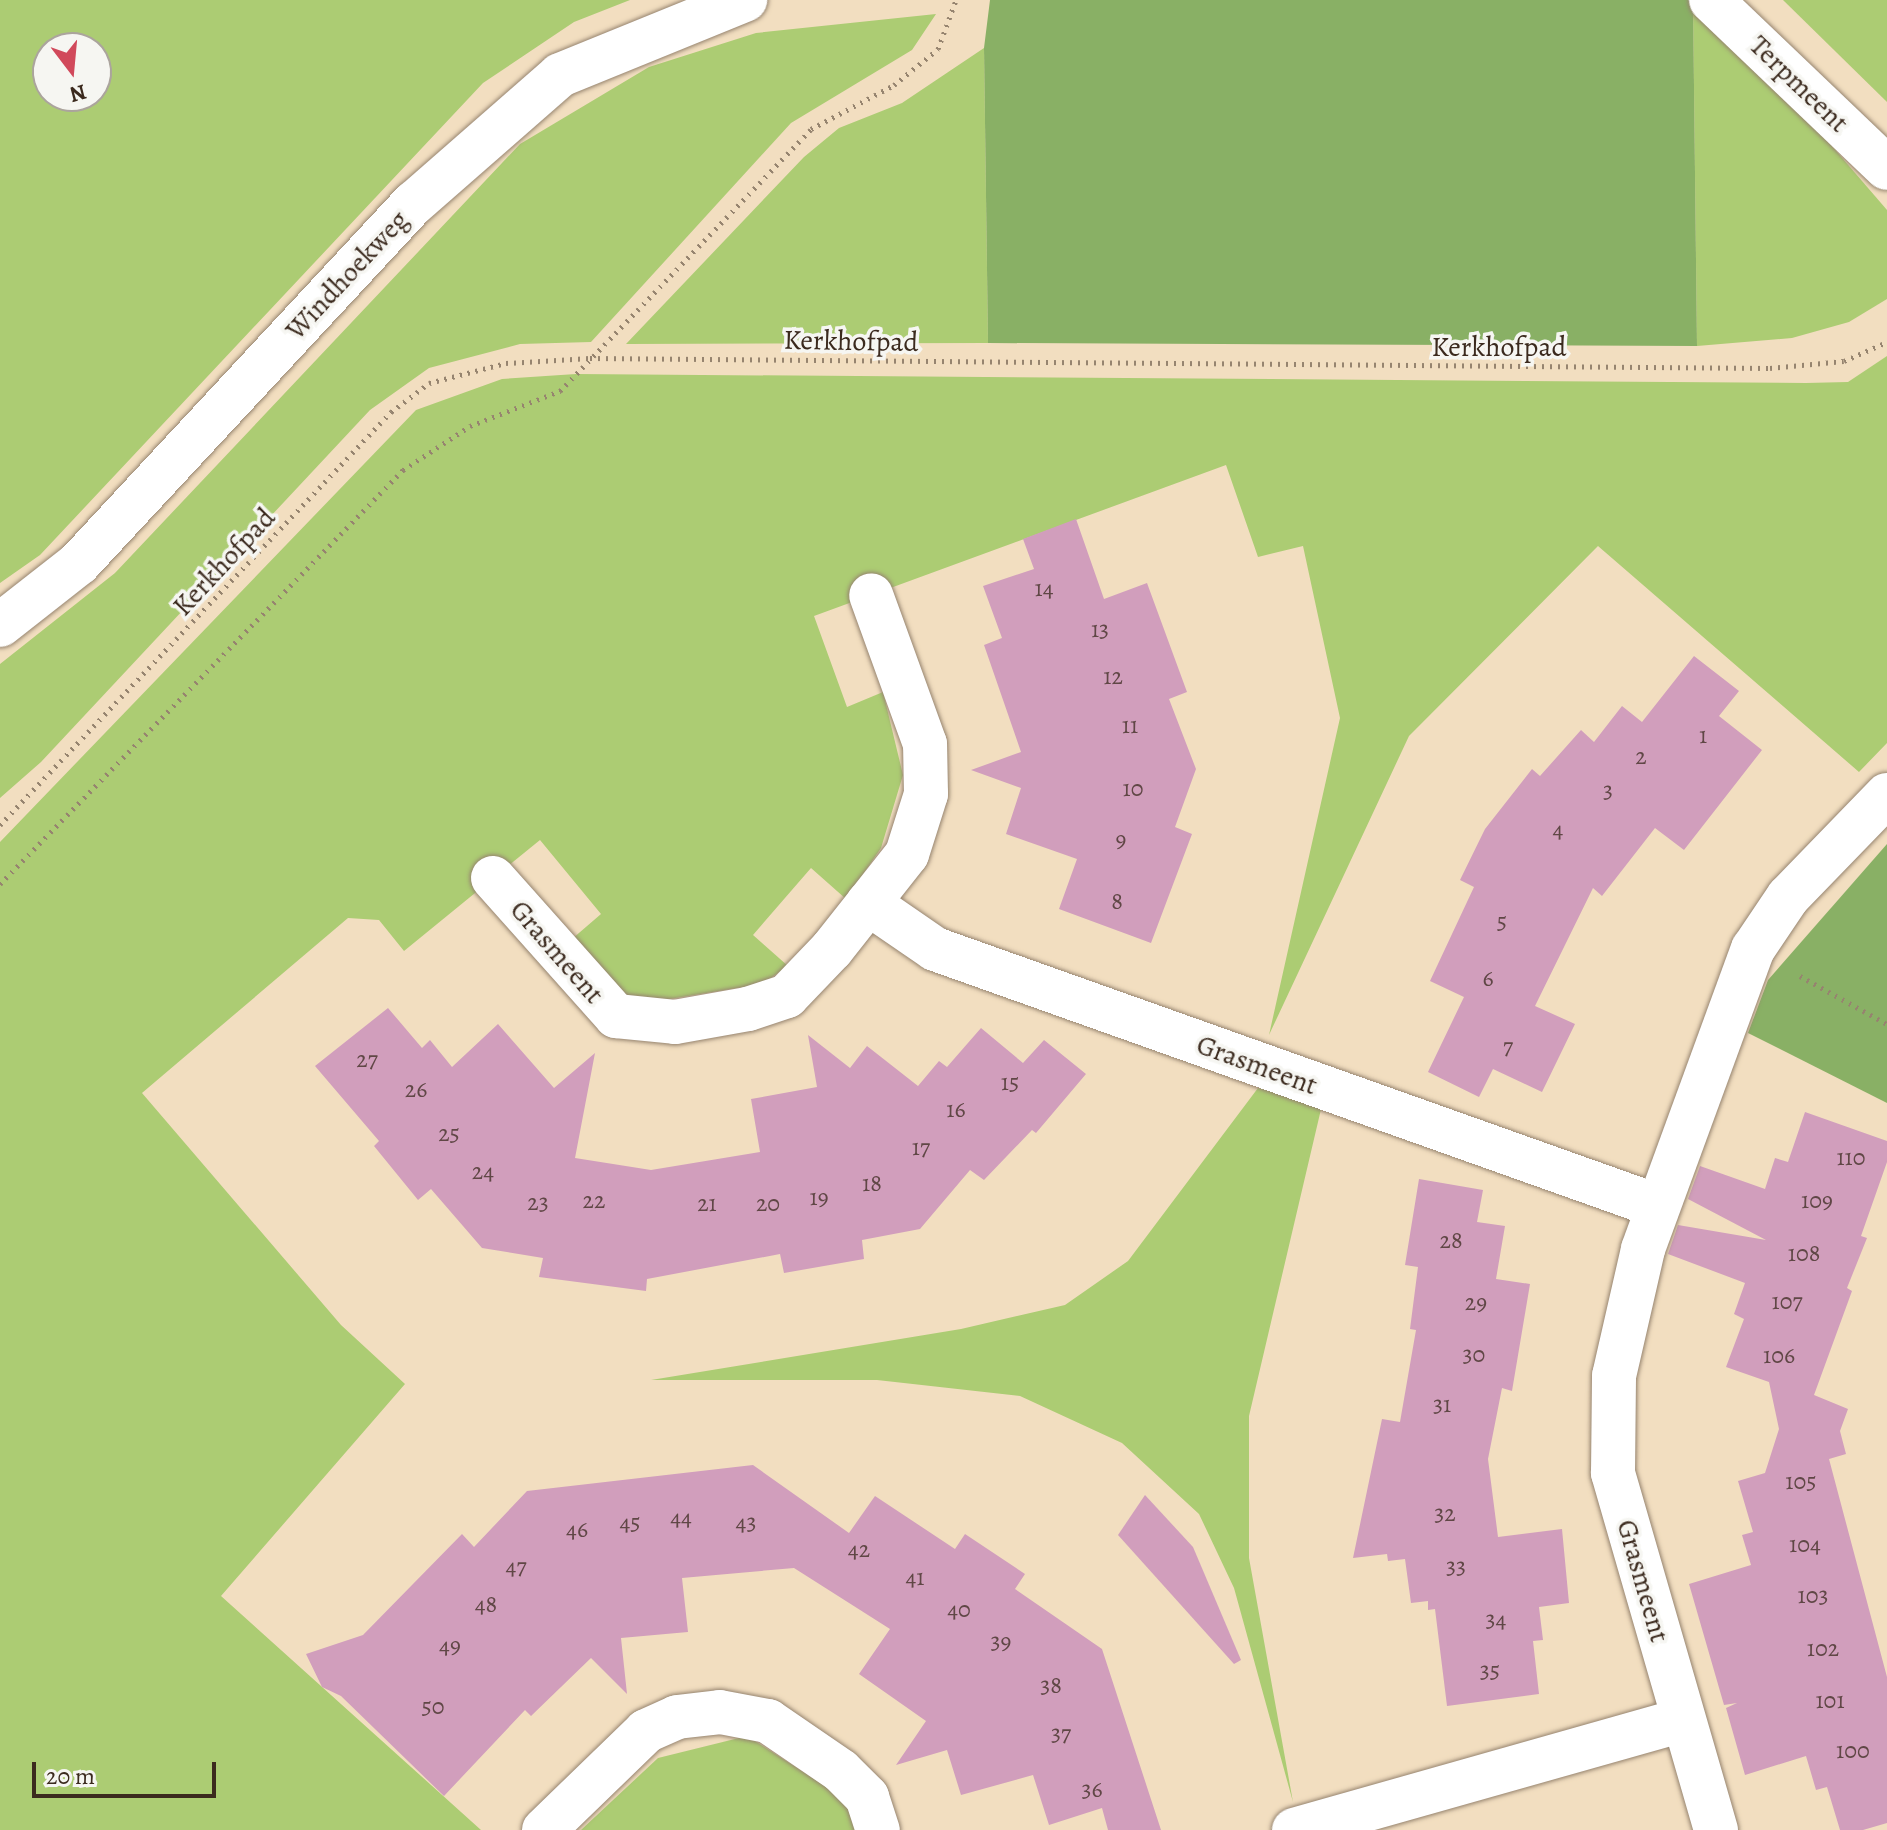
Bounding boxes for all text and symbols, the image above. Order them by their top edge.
street label: Terpmeent [1743,29,1855,139]
north arrow [32,32,112,112]
text: N [66,77,90,110]
street label: Windhoekweg [279,204,415,346]
street label: Kerkhofpad [783,323,919,359]
street label: Kerkhofpad [1432,330,1566,364]
street label: Kerkhofpad [166,501,282,623]
house number: 14 [1034,575,1054,603]
house number: 13 [1091,616,1109,644]
house number: 12 [1103,663,1123,691]
house number: 11 [1122,712,1138,740]
house number: 1 [1699,722,1707,750]
house number: 2 [1635,743,1647,771]
house number: 10 [1123,775,1143,803]
house number: 3 [1603,777,1613,805]
house number: 4 [1553,816,1563,844]
house number: 9 [1116,826,1126,854]
house number: 8 [1111,888,1123,916]
street label: Grasmeent [503,893,611,1011]
house number: 5 [1497,908,1507,936]
house number: 6 [1482,965,1494,993]
street label: Grasmeent [1192,1028,1322,1102]
house number: 7 [1503,1033,1513,1061]
house number: 27 [356,1046,378,1074]
house number: 15 [1001,1069,1019,1097]
house number: 26 [405,1076,427,1104]
house number: 16 [946,1096,966,1124]
house number: 25 [438,1120,460,1148]
house number: 17 [912,1134,930,1162]
house number: 110 [1836,1144,1866,1172]
house number: 24 [472,1158,494,1186]
house number: 18 [862,1170,882,1198]
house number: 19 [809,1184,829,1212]
house number: 22 [583,1187,605,1215]
house number: 109 [1801,1187,1833,1215]
house number: 23 [527,1189,549,1217]
house number: 21 [697,1190,717,1218]
house number: 20 [756,1190,780,1218]
house number: 28 [1439,1227,1463,1255]
house number: 108 [1788,1240,1820,1268]
house number: 107 [1771,1288,1803,1316]
house number: 29 [1465,1289,1487,1317]
house number: 30 [1463,1341,1485,1369]
house number: 106 [1763,1342,1795,1370]
house number: 31 [1433,1391,1451,1419]
house number: 105 [1785,1468,1817,1496]
house number: 32 [1434,1500,1456,1528]
house number: 44 [670,1504,692,1532]
house number: 45 [619,1509,641,1537]
house number: 43 [736,1509,756,1537]
house number: 46 [566,1516,588,1544]
street label: Grasmeent [1610,1516,1676,1646]
house number: 104 [1789,1531,1821,1559]
house number: 42 [848,1536,870,1564]
house number: 47 [506,1553,526,1581]
house number: 33 [1446,1553,1466,1581]
house number: 41 [905,1564,925,1592]
house number: 103 [1798,1582,1828,1610]
house number: 48 [475,1591,497,1619]
house number: 40 [947,1596,971,1624]
house number: 34 [1486,1606,1506,1634]
house number: 39 [991,1628,1011,1656]
house number: 49 [439,1632,461,1660]
house number: 102 [1807,1635,1839,1663]
house number: 35 [1480,1657,1500,1685]
house number: 38 [1040,1672,1062,1700]
house number: 101 [1815,1687,1845,1715]
house number: 50 [421,1693,445,1721]
house number: 37 [1051,1720,1071,1748]
house number: 100 [1836,1737,1870,1765]
scale bar [36,1746,220,1796]
text: 20 m [46,1760,95,1792]
house number: 36 [1081,1776,1103,1804]

